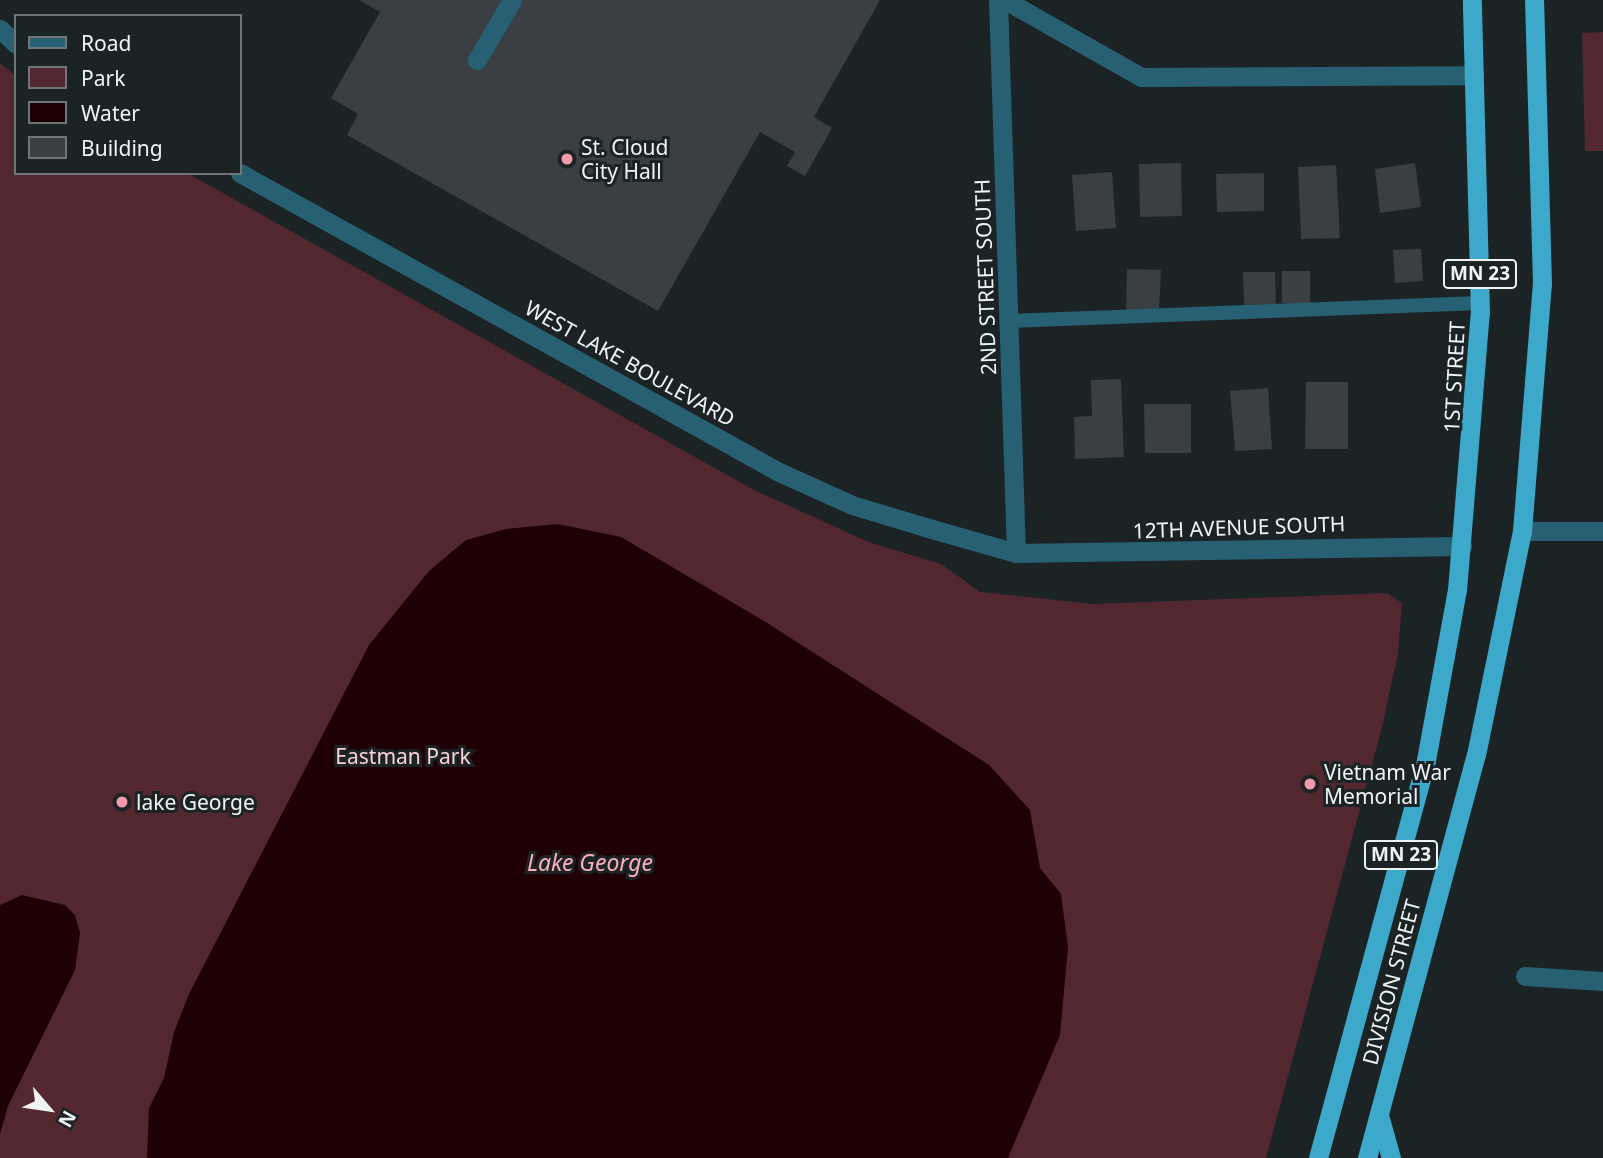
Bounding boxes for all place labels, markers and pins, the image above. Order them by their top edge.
place label: St. Cloud City Hall [581,134,668,184]
marker: St. Cloud City Hall [559,151,575,167]
place label: Vietnam War Memorial [1324,759,1451,809]
marker: Vietnam War Memorial [1302,776,1318,792]
place label: lake George [136,789,255,815]
marker: lake George [114,794,130,810]

